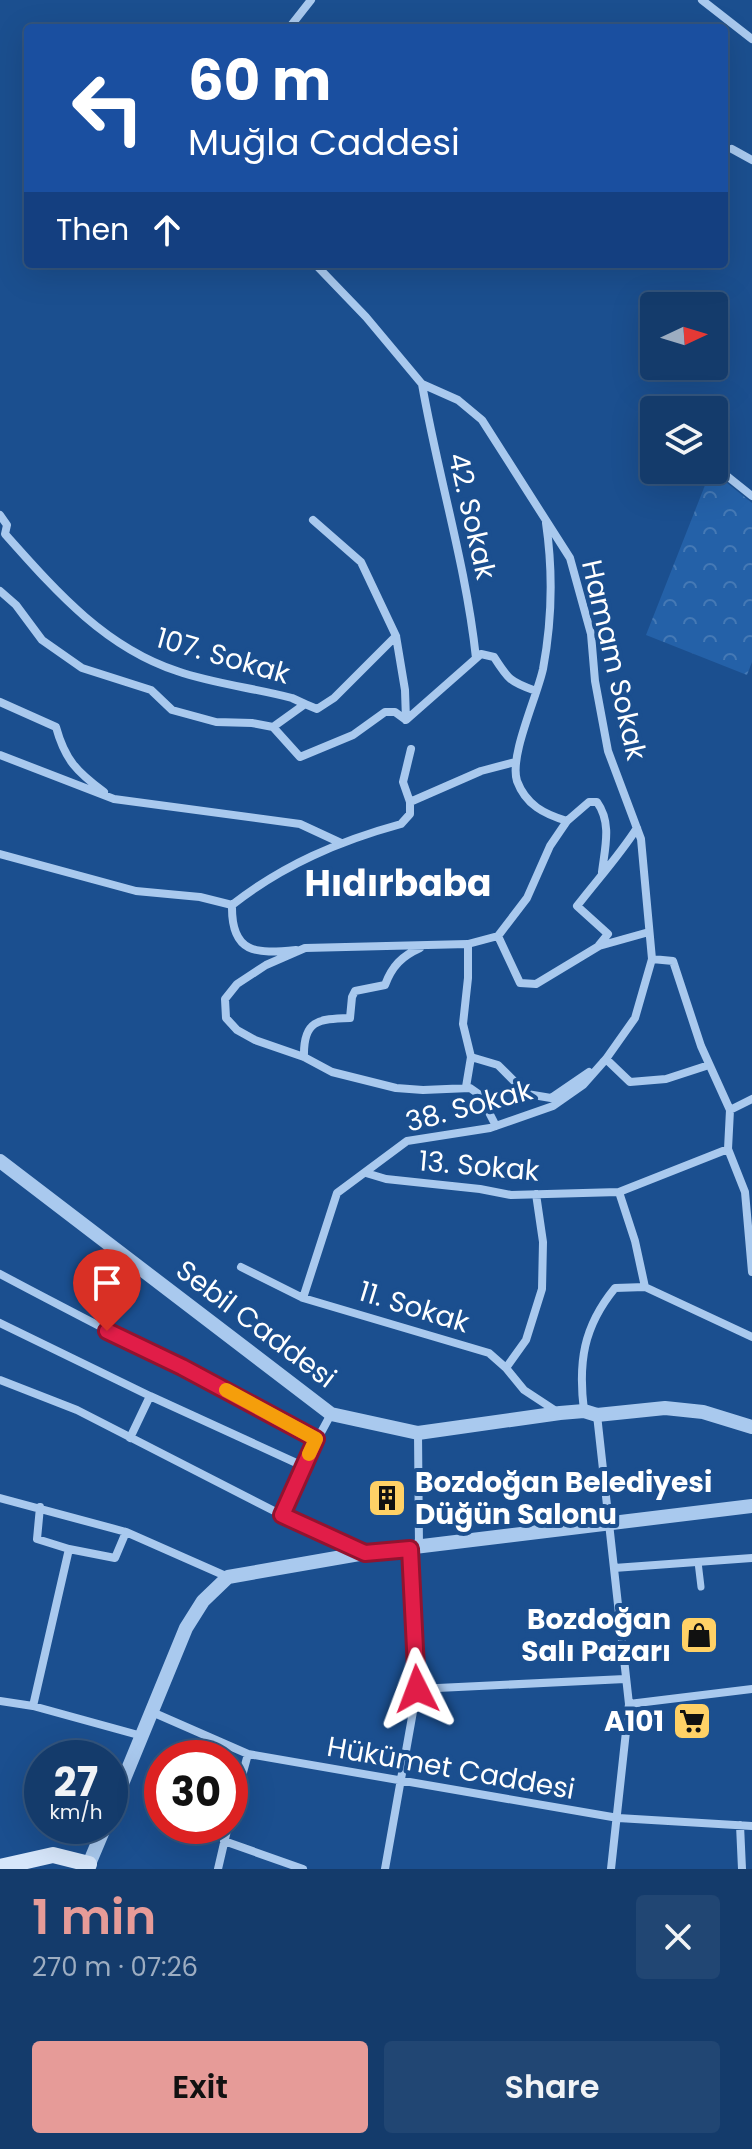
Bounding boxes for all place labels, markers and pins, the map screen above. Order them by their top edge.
pin [73,1249,141,1331]
place label: Bozdoğan Belediyesi Düğün Salonu [415,1463,712,1534]
building icon: Bozdoğan Belediyesi Düğün Salonu [366,1477,408,1519]
place label: Bozdoğan Salı Pazarı [521,1600,671,1671]
shop icon: Bozdoğan Salı Pazarı [678,1614,720,1656]
supermarket icon: A101 [671,1700,713,1742]
place label: A101 [604,1702,664,1741]

